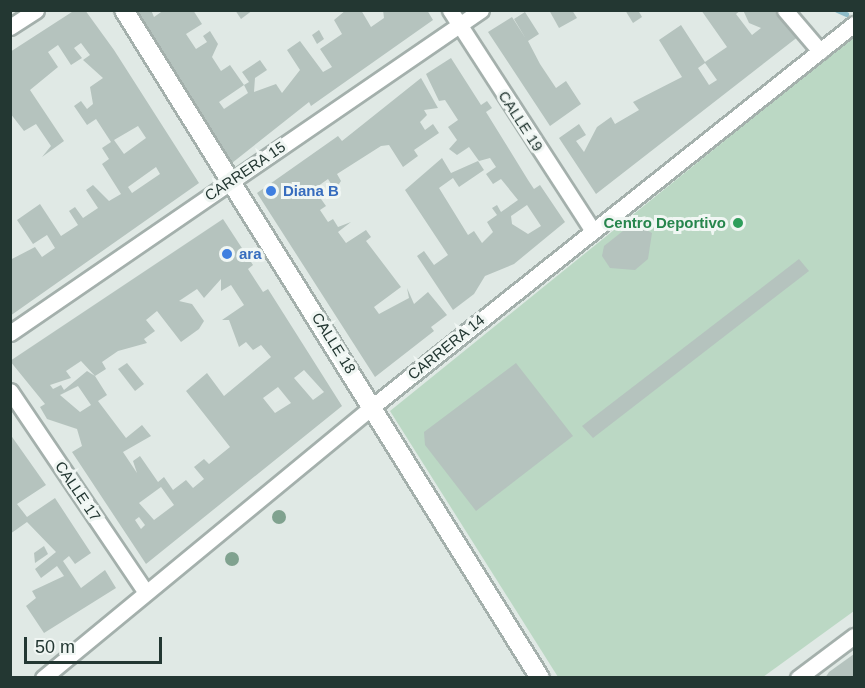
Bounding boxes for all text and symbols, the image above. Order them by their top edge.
street label: CALLE 19 [495,87,547,155]
street label: CARRERA 15 [201,137,289,205]
place label: Diana B [283,182,339,200]
marker: Diana B [264,184,278,198]
place label: Centro Deportivo [603,214,726,232]
marker: Centro Deportivo [731,216,745,230]
place label: ara [239,245,262,263]
marker: ara [220,247,234,261]
street label: CALLE 18 [308,309,360,377]
street label: CARRERA 14 [404,310,488,384]
street label: CALLE 17 [51,458,105,524]
scale bar [27,625,165,663]
text: 50 m [35,637,75,657]

